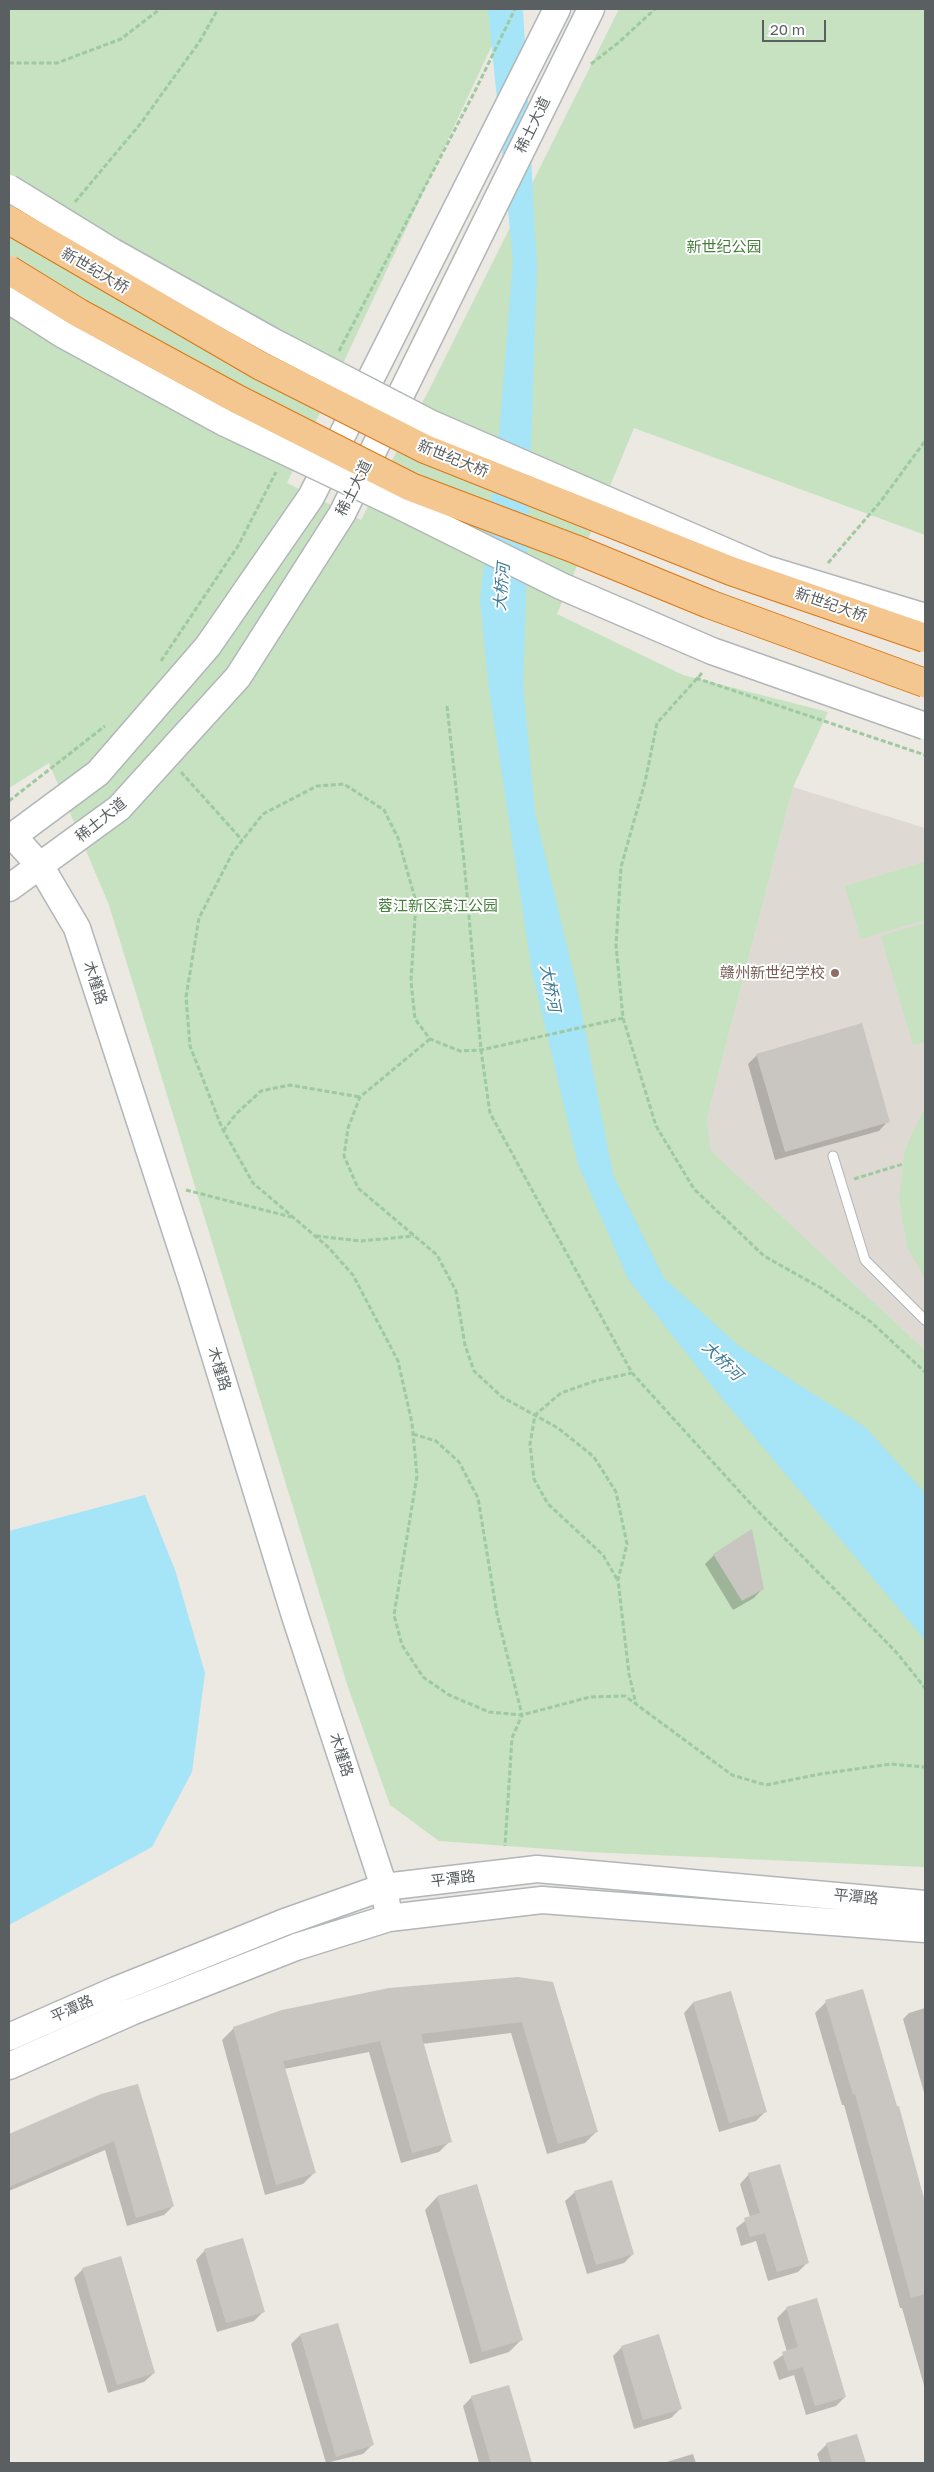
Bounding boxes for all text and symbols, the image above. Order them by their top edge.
scale bar [764,10,828,42]
text: 20 m [770,20,805,38]
street label: 稀土大道 [512,94,554,156]
park label: 新世纪公园 [687,238,761,256]
street label: 新世纪大桥 [58,244,132,298]
street label: 新世纪大桥 [415,437,491,481]
street label: 稀土大道 [332,457,376,519]
water label: 大桥河 [490,562,514,612]
street label: 新世纪大桥 [793,584,869,626]
street label: 稀土大道 [72,794,130,846]
park label: 蓉江新区滨江公园 [378,897,498,915]
street label: 木槿路 [79,959,111,1007]
water label: 大桥河 [536,963,564,1013]
place label: 赣州新世纪学校 [720,964,825,982]
marker: 赣州新世纪学校 [829,967,841,979]
water label: 大桥河 [698,1337,746,1385]
street label: 木槿路 [204,1345,234,1393]
street label: 木槿路 [325,1731,357,1779]
street label: 平潭路 [430,1867,476,1891]
street label: 平潭路 [833,1886,879,1908]
street label: 平潭路 [48,1992,96,2026]

